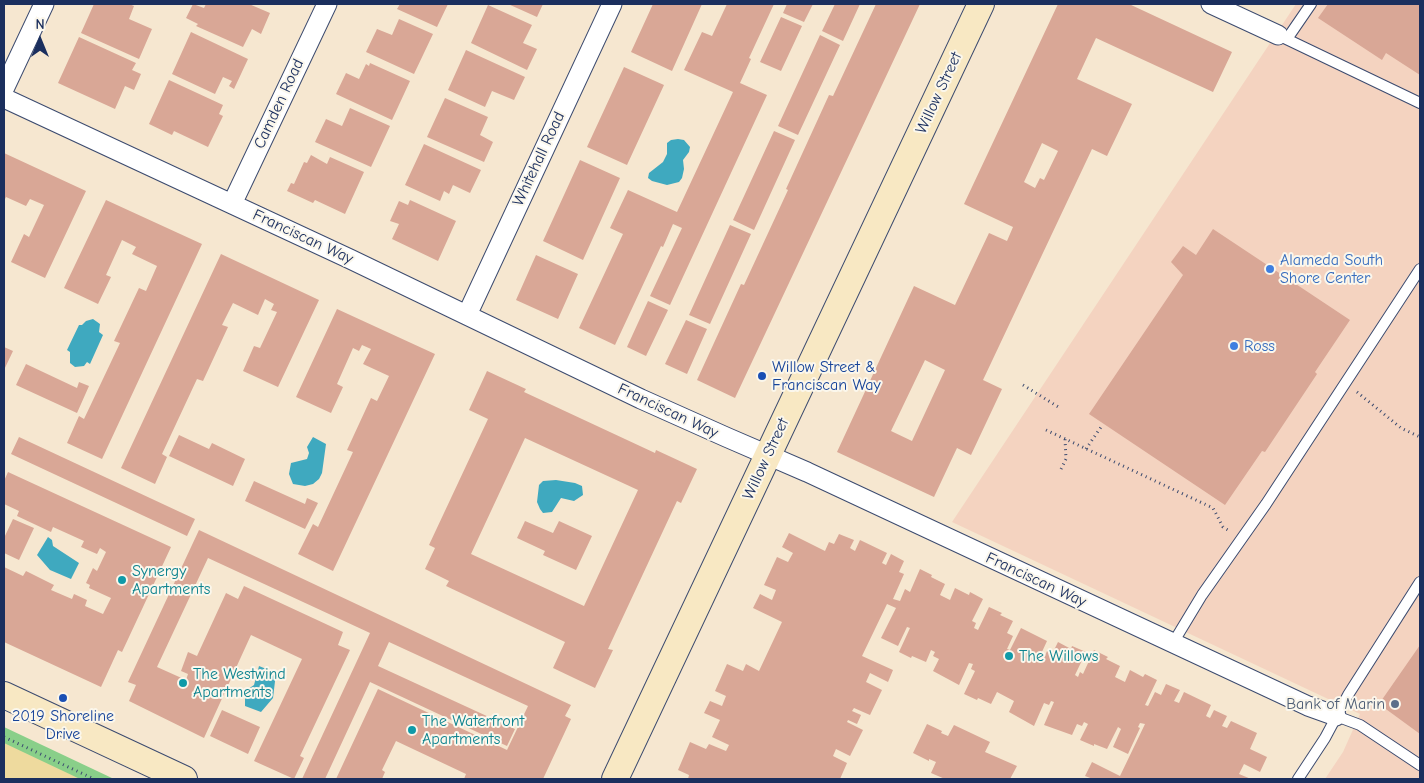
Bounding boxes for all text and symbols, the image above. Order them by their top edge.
north arrow [15,15,65,65]
text: N [35,16,45,33]
street label: Willow Street [912,49,966,137]
street label: Camden Road [250,56,308,152]
street label: Whitehall Road [509,109,569,209]
street label: Franciscan Way [250,205,356,269]
place label: Alameda South Shore Center [1280,250,1383,288]
marker: Alameda South Shore Center [1264,263,1276,275]
place label: Ross [1244,336,1275,356]
marker: Ross [1228,340,1240,352]
place label: Willow Street & Franciscan Way [772,357,881,395]
marker: Willow Street & Franciscan Way [756,370,768,382]
street label: Franciscan Way [615,379,721,443]
street label: Willow Street [739,415,793,503]
street label: Franciscan Way [983,548,1089,612]
place label: Synergy Apartments [132,561,210,599]
marker: Synergy Apartments [116,574,128,586]
place label: The Willows [1019,646,1098,666]
marker: The Willows [1003,650,1015,662]
place label: The Westwind Apartments [193,664,286,702]
marker: The Westwind Apartments [177,677,189,689]
marker: 2019 Shoreline Drive [57,692,69,704]
place label: Bank of Marin [1286,694,1385,714]
marker: Bank of Marin [1389,698,1401,710]
place label: 2019 Shoreline Drive [12,706,114,744]
place label: The Waterfront Apartments [422,711,524,749]
marker: The Waterfront Apartments [406,724,418,736]

